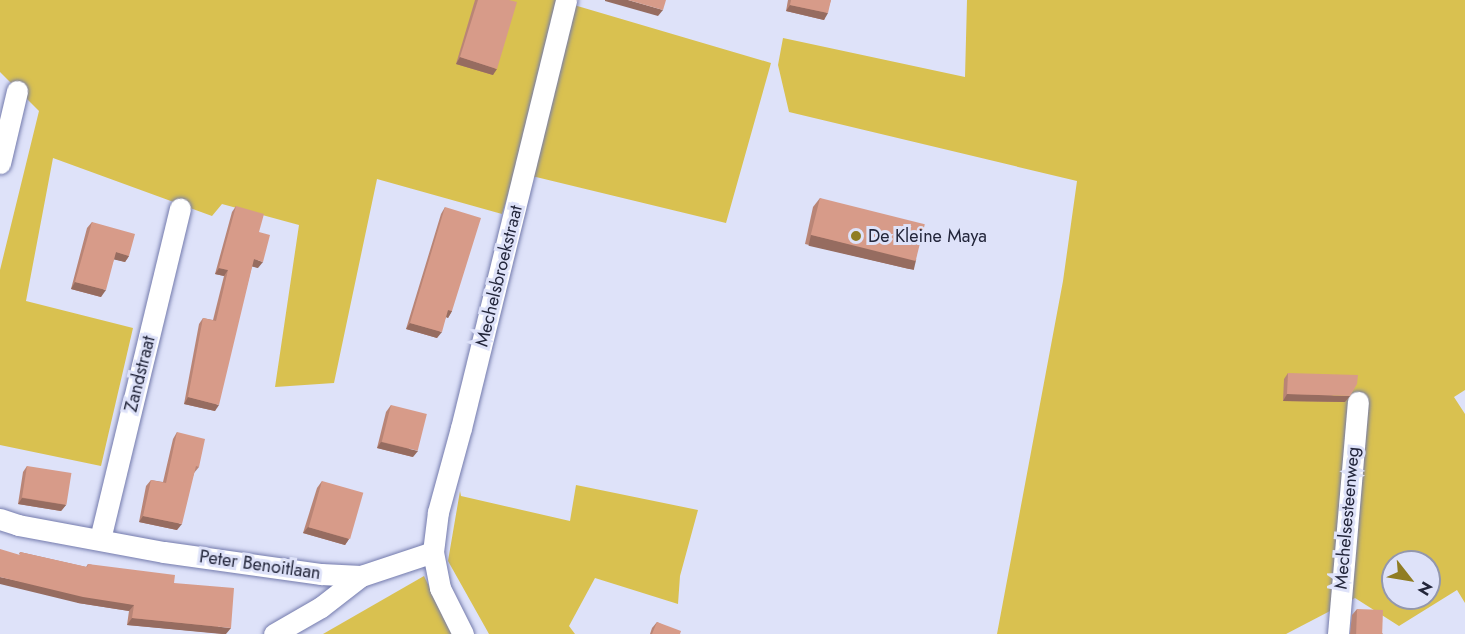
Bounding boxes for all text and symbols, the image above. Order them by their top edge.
street label: Mechelsbroekstraat [471,203,527,349]
place label: De Kleine Maya [868,225,987,247]
marker: De Kleine Maya [849,229,863,243]
street label: Zandstraat [120,334,160,414]
street label: Mechelsesteenweg [1330,446,1364,590]
street label: Peter Benoitlaan [198,546,322,584]
north arrow [1381,550,1441,610]
text: N [1412,577,1438,600]

